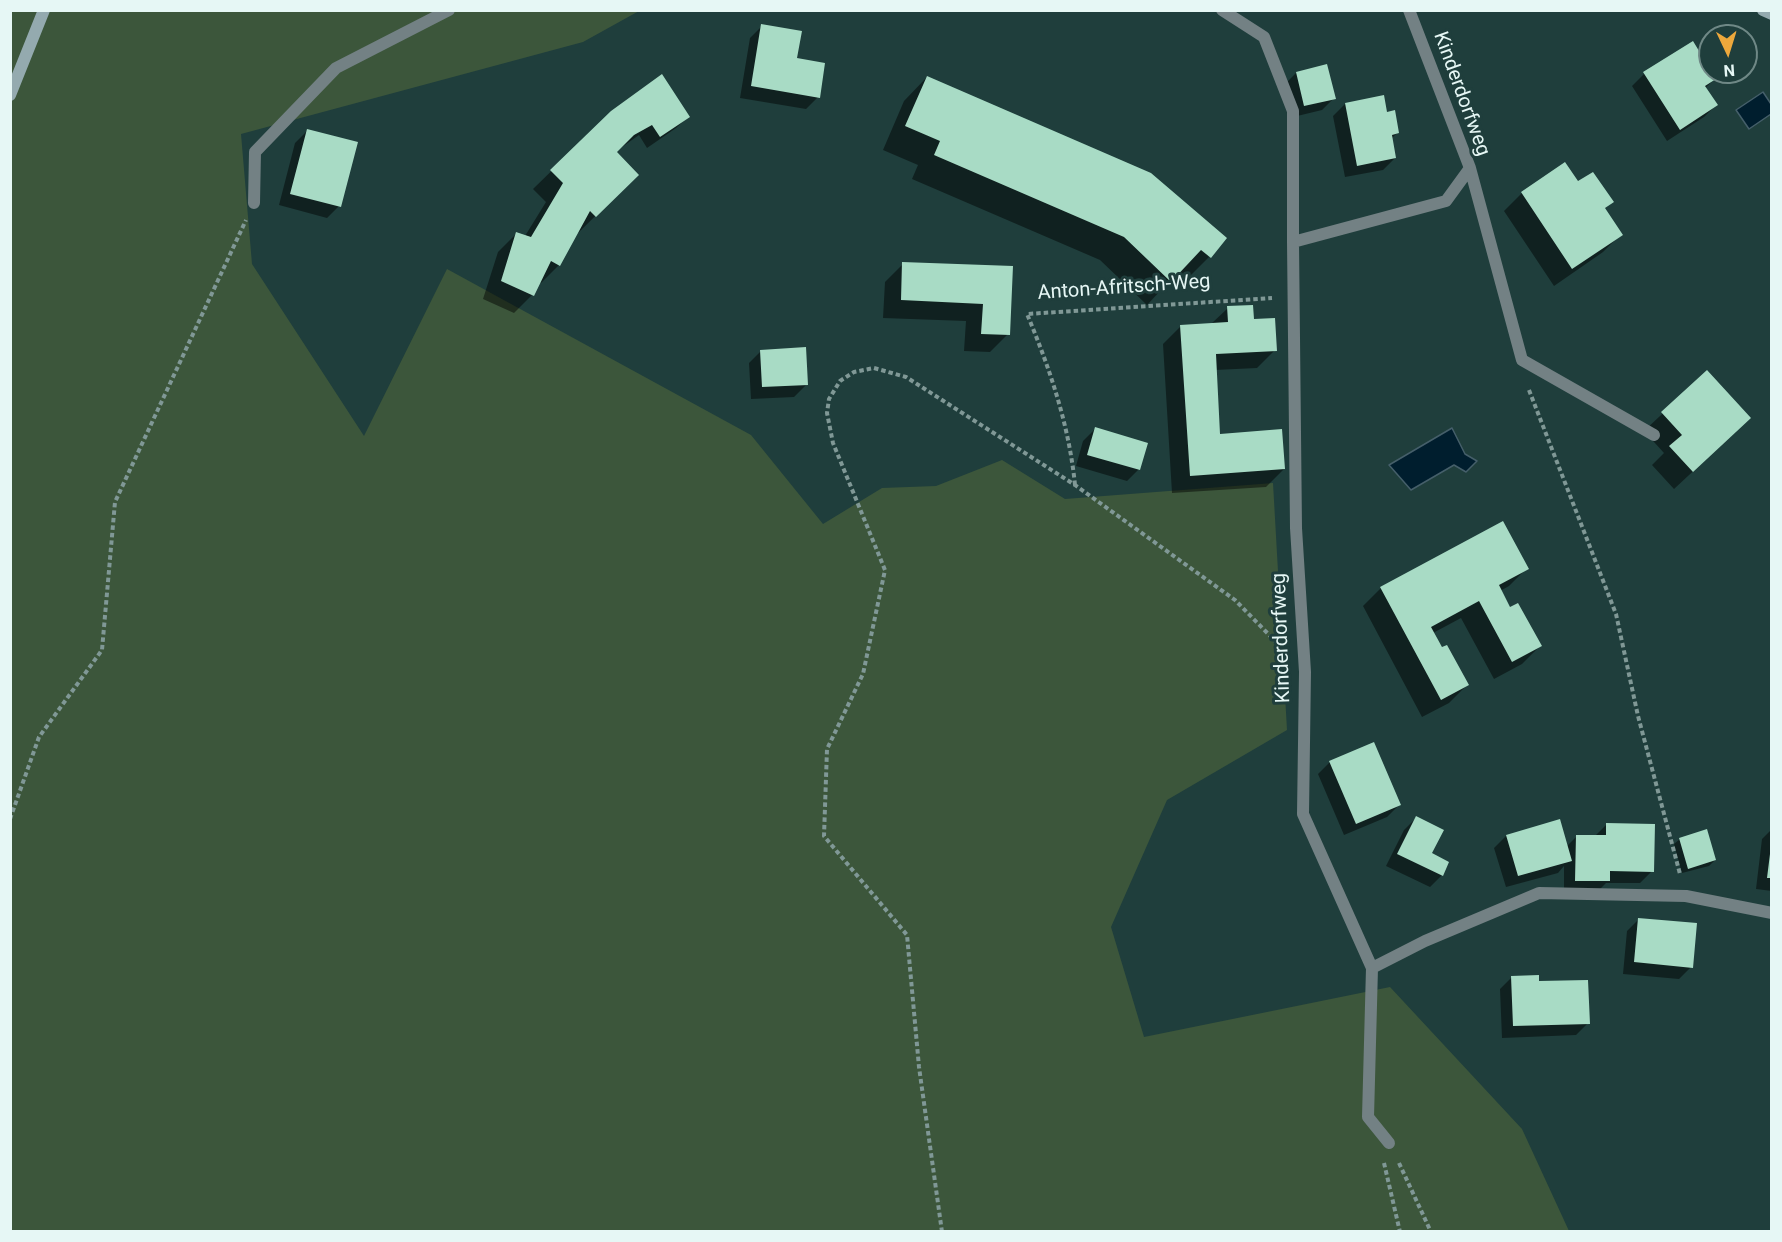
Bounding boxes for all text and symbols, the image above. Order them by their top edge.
north arrow [1698,24,1758,84]
street label: Kinderdorfweg [1427,29,1495,159]
text: N [1723,61,1735,80]
street label: Anton-Afritsch-Weg [1037,270,1211,306]
street label: Kinderdorfweg [1268,572,1296,704]

